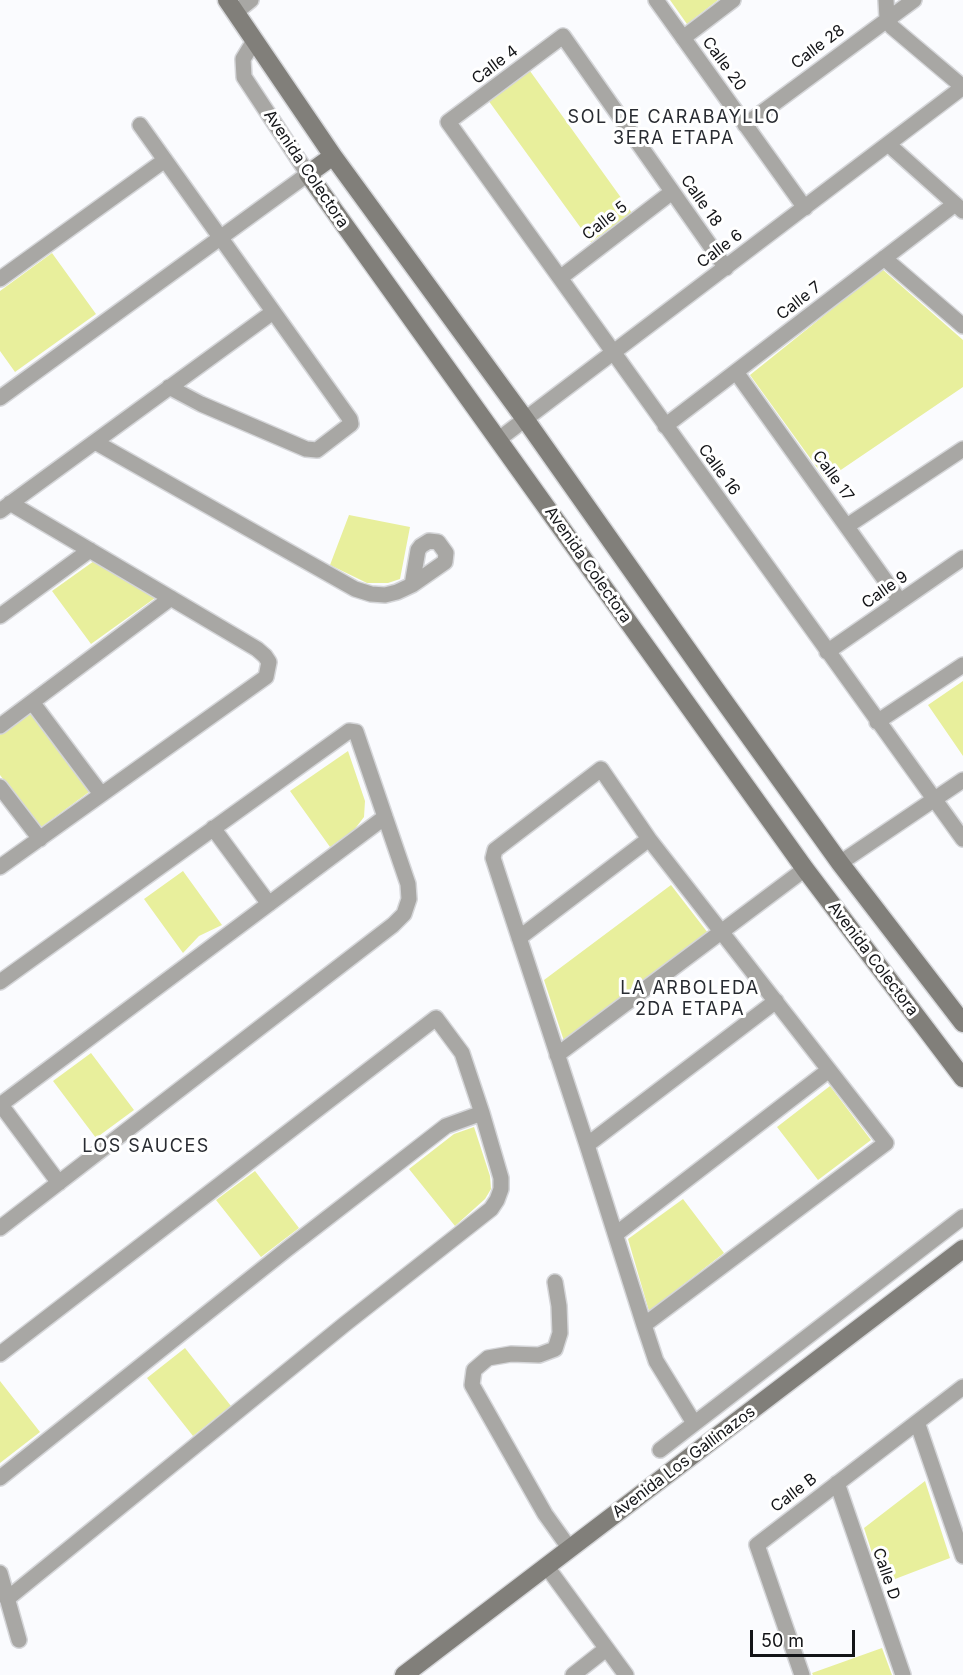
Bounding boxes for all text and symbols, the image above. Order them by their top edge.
street label: Calle 28 [788,21,848,73]
street label: Calle 20 [698,33,750,95]
street label: Calle 4 [468,42,522,88]
street label: Avenida Colectora [259,106,353,232]
district label: SOL DE CARABAYLLO 3ERA ETAPA [568,107,780,150]
street label: Calle 18 [676,171,726,231]
street label: Calle 5 [579,197,631,245]
street label: Calle 6 [693,226,747,272]
street label: Calle 7 [773,278,825,324]
street label: Calle 16 [694,441,744,499]
street label: Calle 17 [808,447,858,505]
street label: Avenida Colectora [541,503,635,627]
street label: Calle 9 [858,567,912,613]
street label: Avenida Colectora [824,898,922,1020]
district label: LA ARBOLEDA 2DA ETAPA [620,978,760,1020]
district label: LOS SAUCES [82,1136,210,1158]
street label: Avenida Los Gallinazos [609,1402,759,1522]
street label: Calle B [767,1469,821,1517]
street label: Calle D [868,1545,904,1603]
scale bar [753,1618,858,1656]
text: 50 m [761,1630,804,1651]

